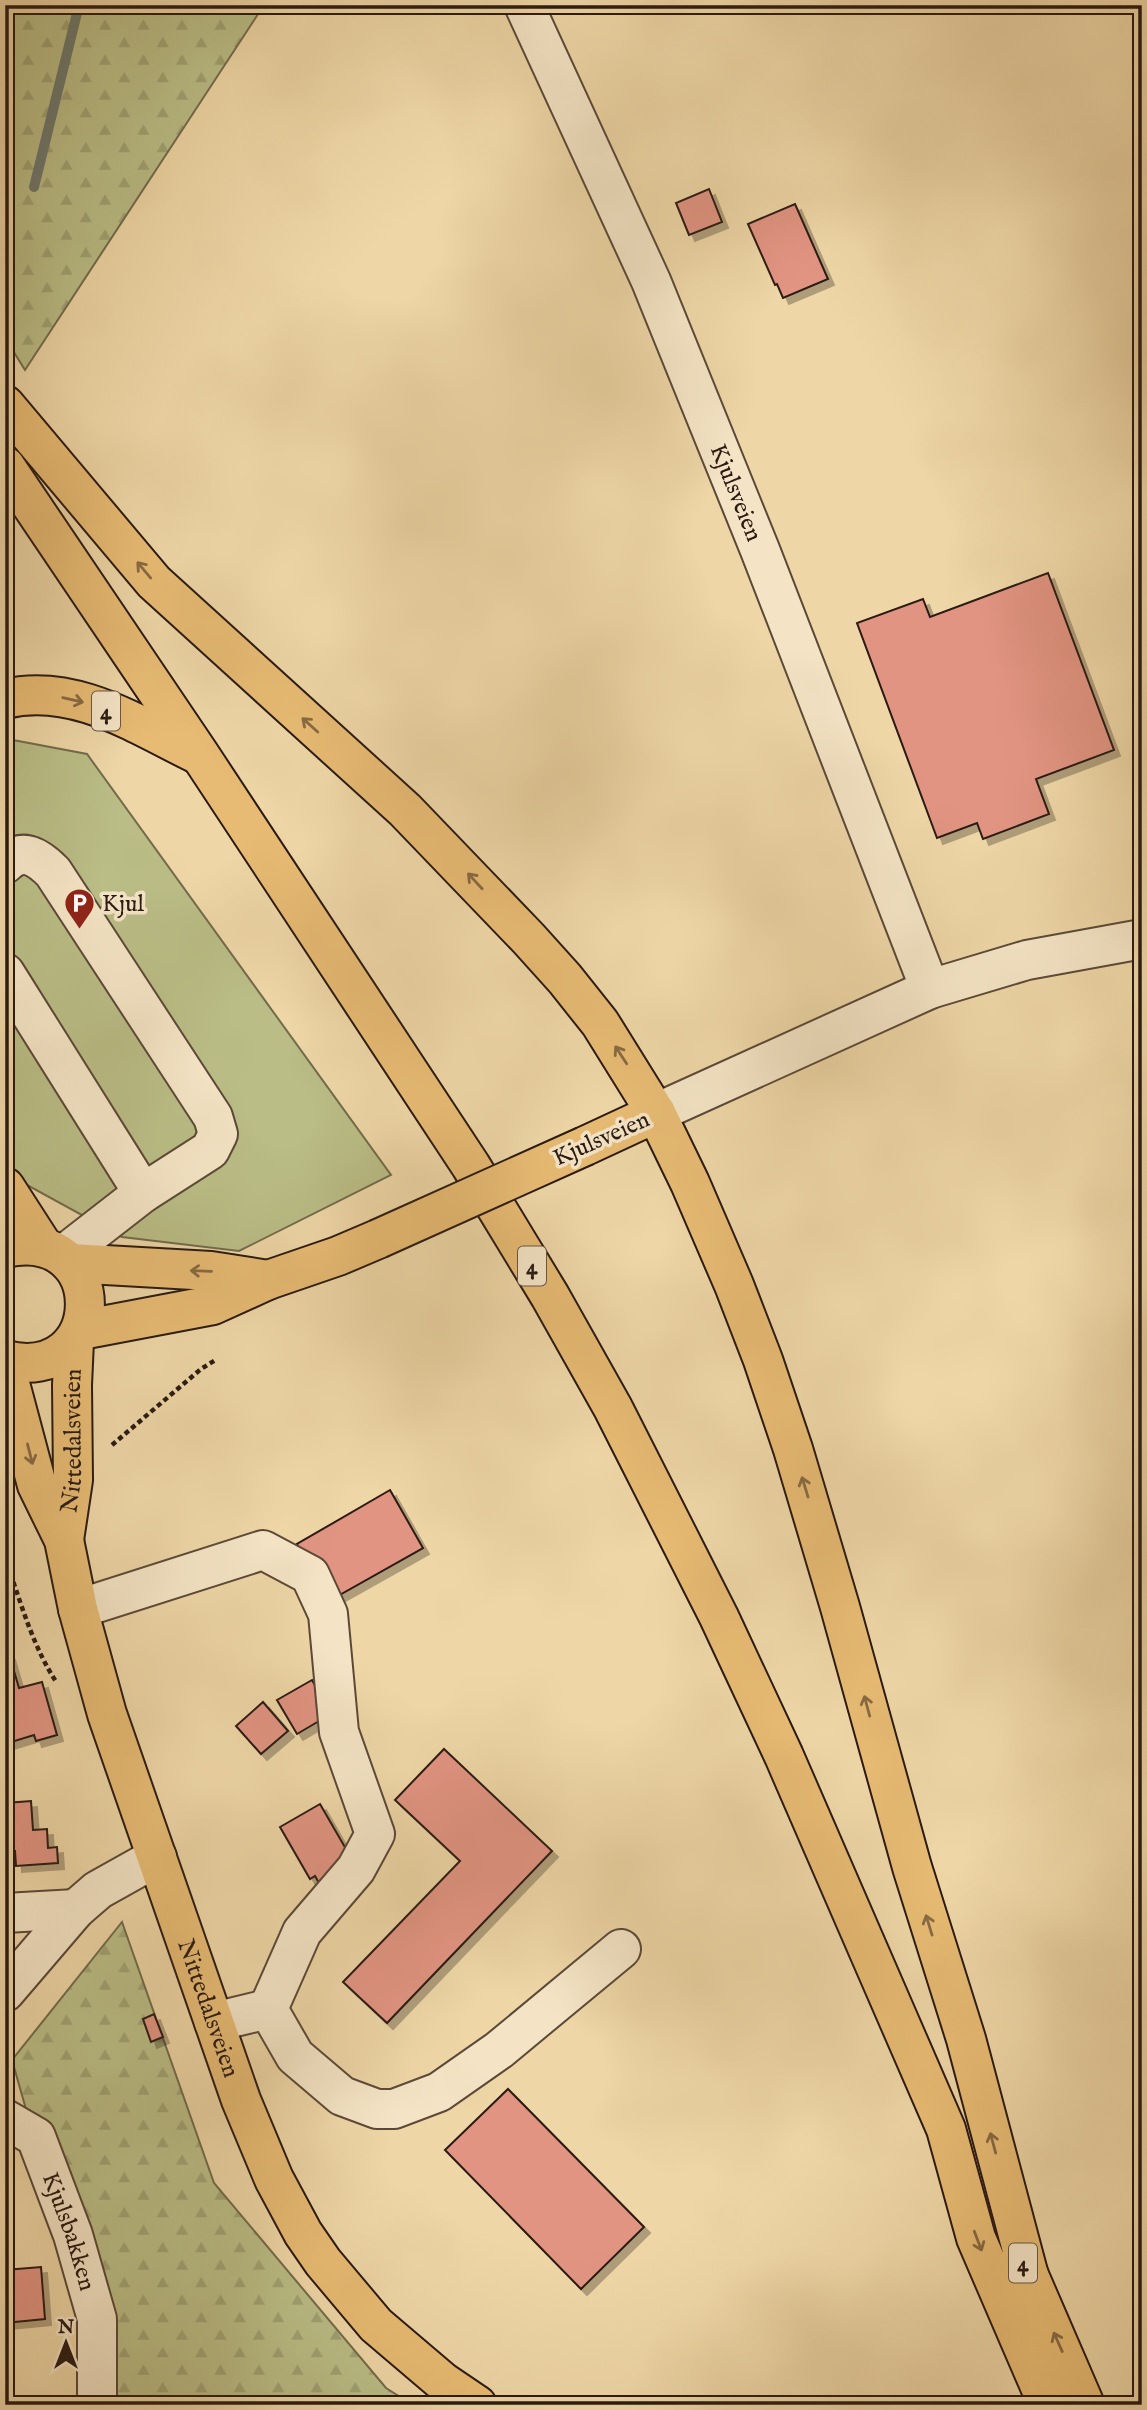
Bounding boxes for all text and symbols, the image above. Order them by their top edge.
street label: Kjulsveien [702,440,769,546]
one-way arrow [136,561,151,579]
road number: 4 [92,692,120,730]
one-way arrow [61,694,83,707]
one-way arrow [301,717,319,733]
one-way arrow [467,872,483,890]
parking icon: Kjul [62,886,96,930]
place label: Kjul [102,889,144,920]
one-way arrow [613,1046,627,1066]
street label: Kjulsveien [549,1104,655,1174]
road number: 4 [518,1246,546,1286]
one-way arrow [190,1265,213,1278]
street label: Nittedalsveien [54,1368,90,1515]
one-way arrow [23,1442,37,1465]
one-way arrow [797,1476,810,1498]
one-way arrow [860,1695,873,1717]
one-way arrow [922,1914,935,1936]
street label: Nittedalsveien [169,1935,246,2082]
one-way arrow [986,2132,999,2154]
street label: Kjulsbakken [34,2168,102,2295]
one-way arrow [973,2230,986,2252]
road number: 4 [1009,2244,1037,2282]
north arrow [32,2308,102,2378]
text: N [57,2316,75,2340]
one-way arrow [1050,2332,1063,2353]

